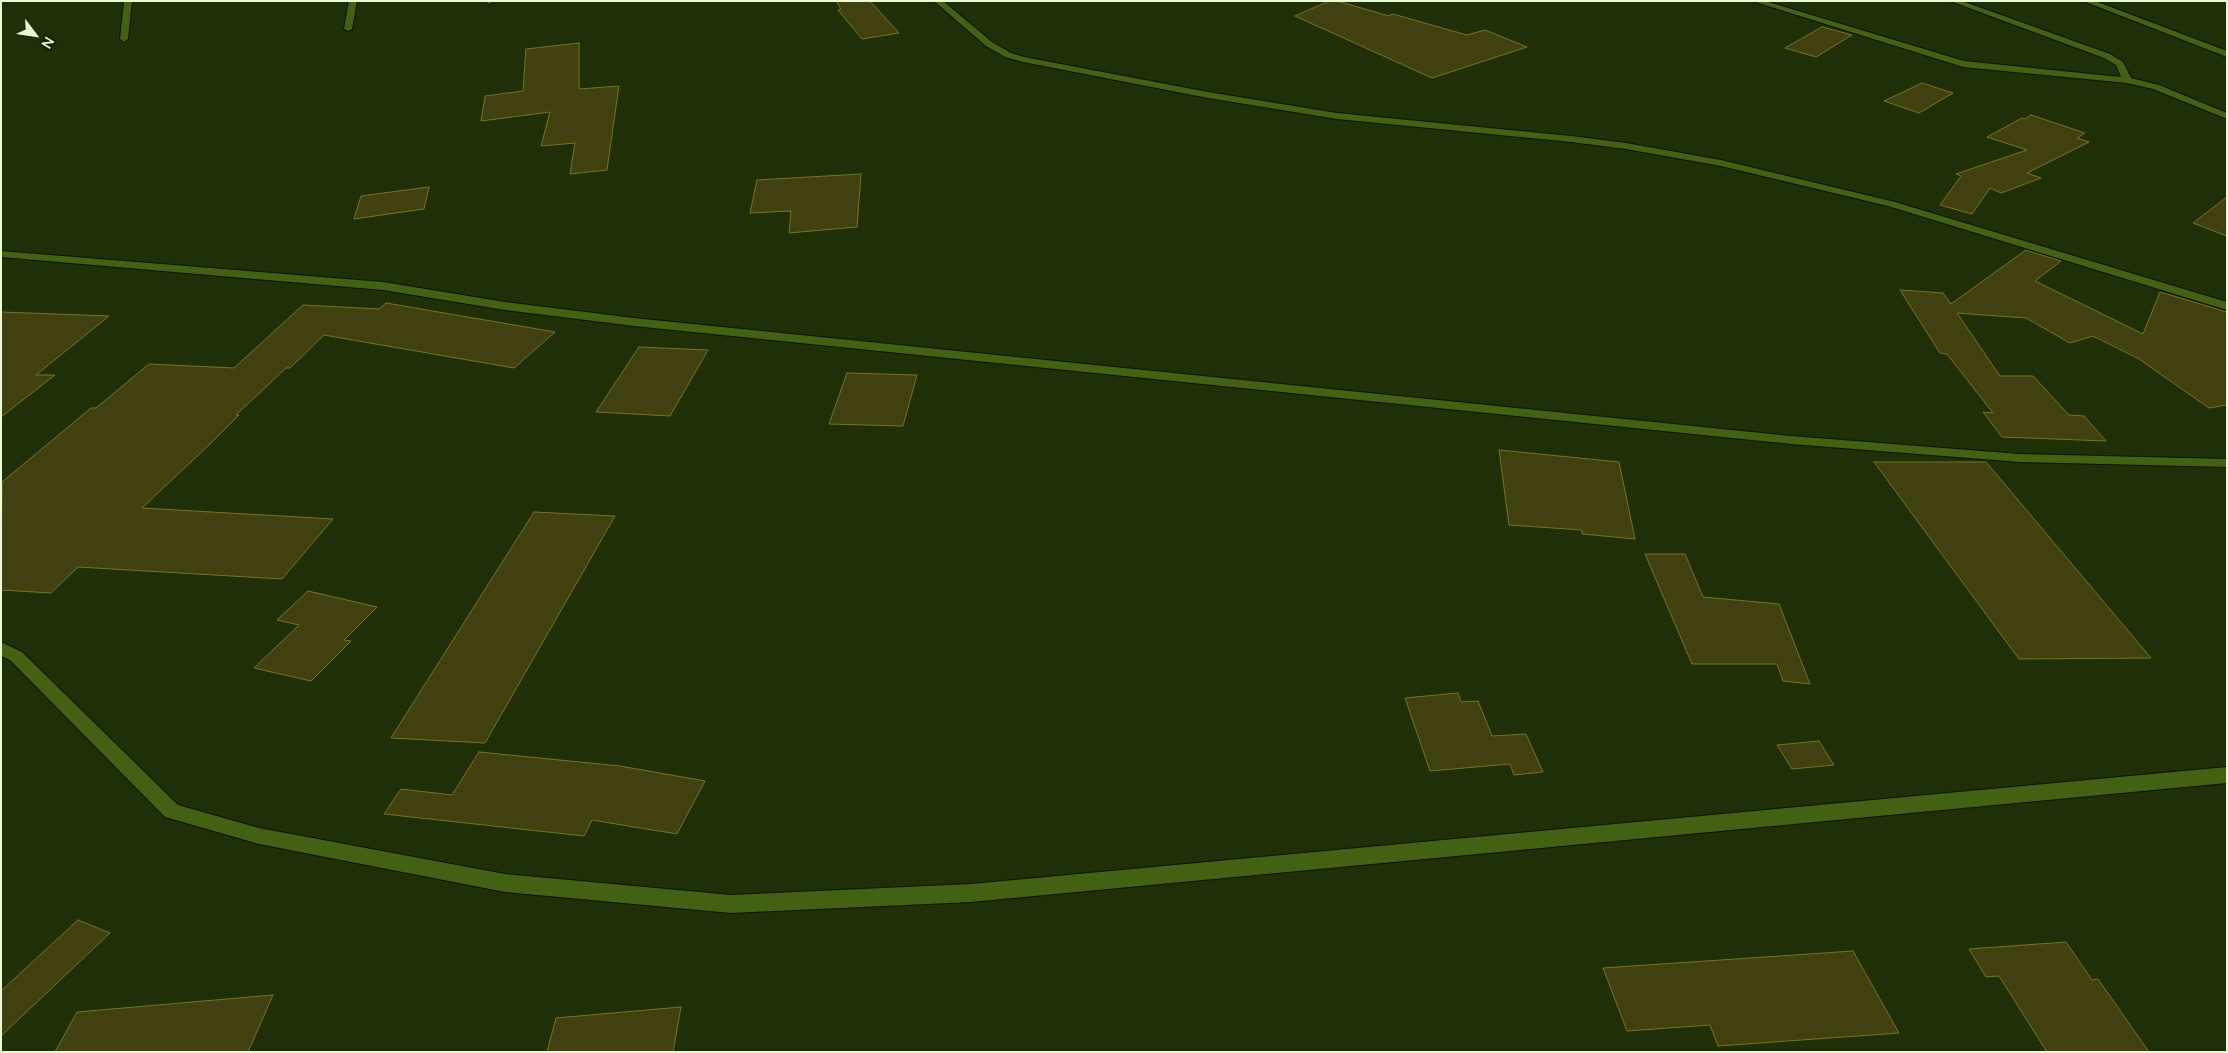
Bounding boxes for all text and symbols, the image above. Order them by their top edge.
north arrow [10,10,60,60]
text: N [38,34,58,52]

